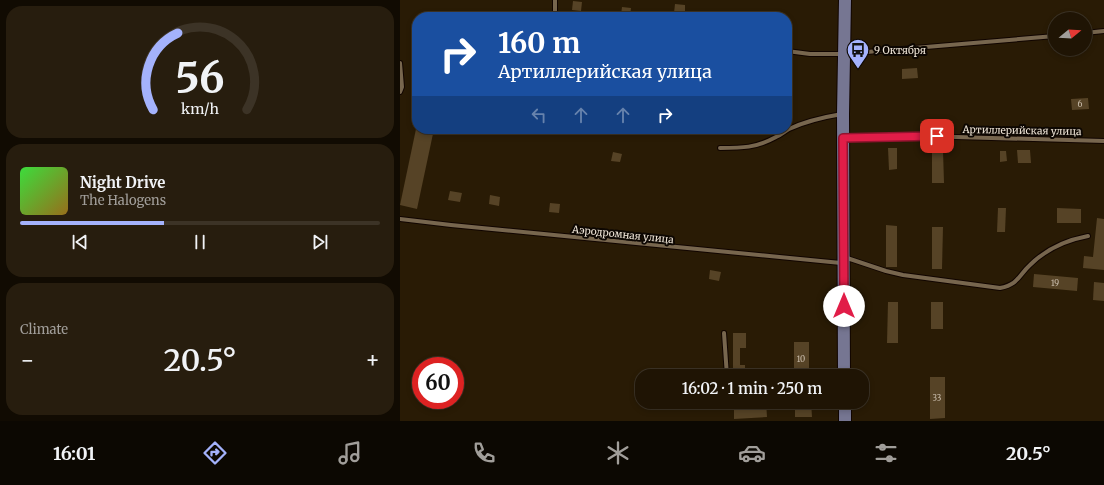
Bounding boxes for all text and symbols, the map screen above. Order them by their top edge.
north arrow [1048,12,1092,56]
map controls [1048,12,1092,56]
text: 160 m [498,25,580,61]
icon: right [432,28,484,80]
bus stop icon: 9 Октября [845,37,871,70]
place label: 9 Октября [874,44,926,57]
text: 56 [175,52,225,104]
text: Артиллерийская улица [498,60,712,83]
house number: 6 [1078,99,1083,109]
text: km/h [181,100,219,118]
icon: left [528,104,550,126]
icon: ahead [570,104,592,126]
icon: ahead [612,104,634,126]
icon: right [654,104,676,126]
pin [920,119,954,153]
street label: Артиллерийская улица [961,123,1082,138]
icon: arrive [926,125,948,147]
text: Night Drive [80,173,165,192]
text: The Halogens [80,192,166,209]
street label: Аэродромная улица [571,223,675,246]
icon: previous [69,231,91,253]
icon: pause [189,231,211,253]
icon: next [309,231,331,253]
house number: 19 [1051,278,1059,288]
position arrow [823,285,865,327]
text: Climate [20,321,68,338]
text: 20.5° [163,341,237,379]
text: − [20,346,35,374]
text: + [365,346,380,374]
house number: 10 [797,354,805,364]
speed limit sign: 60 [412,357,464,409]
text: 16:02 · 1 min · 250 m [682,379,822,398]
house number: 33 [933,393,942,403]
icon: directions [201,439,229,467]
icon: music [336,439,364,467]
icon: phone [470,439,498,467]
icon: climate [604,439,632,467]
icon: car [738,439,766,467]
icon: filters [872,439,900,467]
text: 16:01 [53,442,95,465]
text: 20.5° [1006,442,1051,465]

